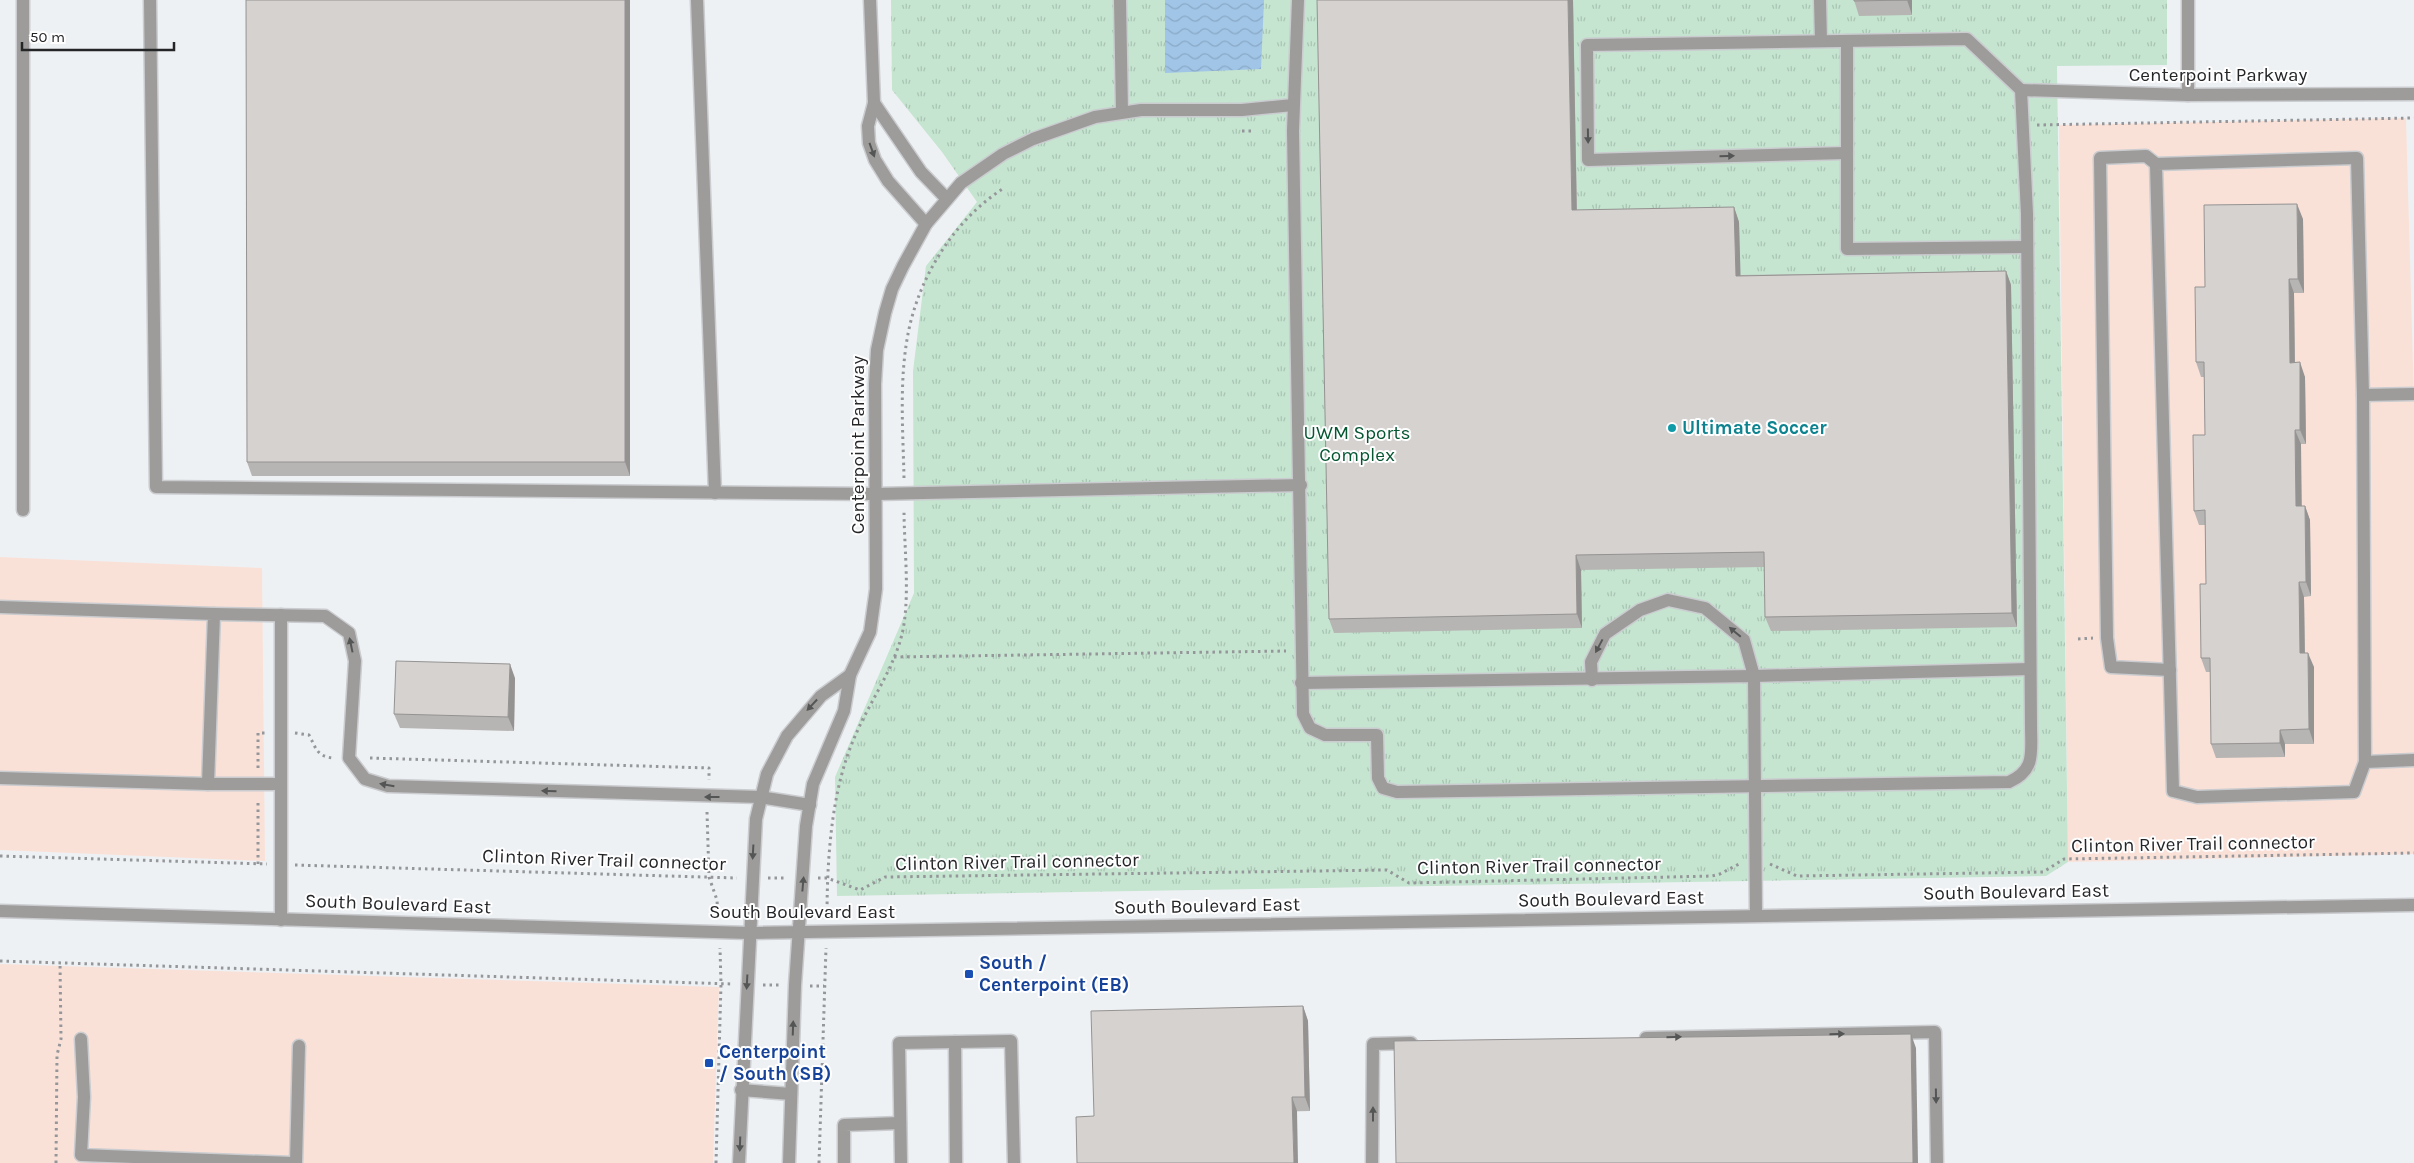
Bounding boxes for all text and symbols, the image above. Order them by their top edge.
scale bar [22,20,175,52]
text: 50 m [30,28,65,46]
street label: Centerpoint Parkway [2129,64,2307,86]
one-way arrow [1584,128,1592,144]
one-way arrow [868,143,876,158]
one-way arrow [1720,152,1736,160]
street label: Centerpoint Parkway [847,356,869,534]
place label: Ultimate Soccer [1682,417,1827,439]
park label: UWM Sports Complex [1304,422,1410,466]
marker: Ultimate Soccer [1666,422,1678,434]
one-way arrow [1729,627,1742,638]
one-way arrow [347,637,355,653]
one-way arrow [1595,639,1603,653]
one-way arrow [806,699,818,711]
one-way arrow [379,780,395,788]
one-way arrow [541,787,557,795]
one-way arrow [703,793,719,801]
street label: Clinton River Trail connector [2071,831,2315,857]
street label: Clinton River Trail connector [482,845,726,875]
one-way arrow [748,845,756,861]
street label: Clinton River Trail connector [895,849,1139,875]
street label: Clinton River Trail connector [1417,853,1661,879]
one-way arrow [799,876,807,892]
street label: South Boulevard East [1923,879,2109,905]
street label: South Boulevard East [1518,886,1704,912]
street label: South Boulevard East [305,890,491,918]
street label: South Boulevard East [1114,893,1300,919]
street label: South Boulevard East [709,901,895,923]
place label: South / Centerpoint (EB) [979,952,1129,996]
marker: South / Centerpoint (EB) [963,968,975,980]
one-way arrow [743,974,751,990]
one-way arrow [790,1019,798,1035]
one-way arrow [1829,1029,1845,1037]
one-way arrow [1667,1033,1683,1041]
place label: Centerpoint / South (SB) [719,1041,831,1085]
marker: Centerpoint / South (SB) [703,1057,715,1069]
one-way arrow [1932,1089,1940,1105]
one-way arrow [1369,1106,1377,1122]
one-way arrow [735,1136,743,1152]

